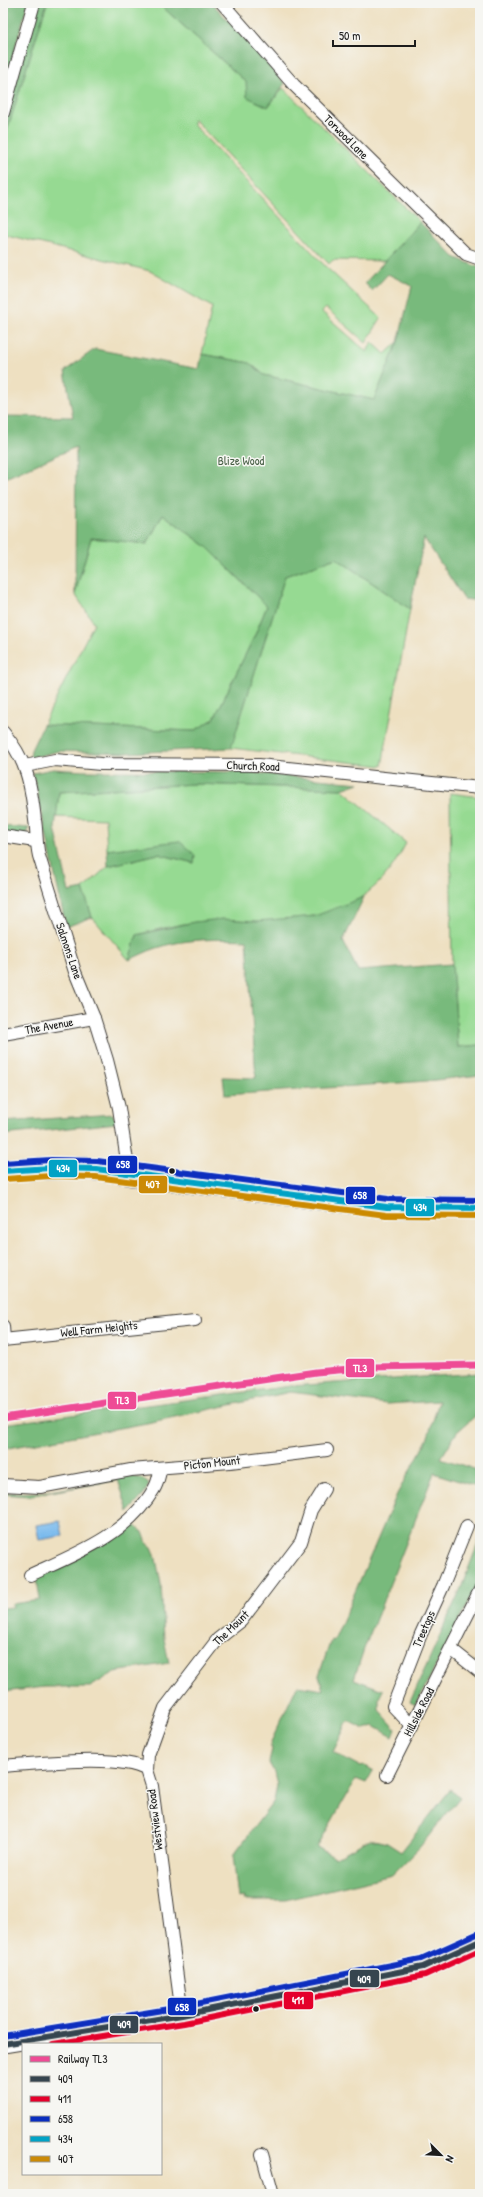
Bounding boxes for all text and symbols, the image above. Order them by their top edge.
scale bar [333,22,415,48]
text: 50 m [339,27,360,44]
street label: Torwood Lane [320,110,373,163]
park label: Blize Wood [218,452,265,469]
street label: Church Road [226,756,280,775]
street label: Salmons Lane [52,920,87,982]
street label: The Avenue [23,1013,75,1038]
line badge: 658 [107,1155,138,1174]
text: 658 [116,1157,130,1171]
line badge: 434 [48,1159,78,1178]
text: 434 [56,1161,70,1175]
unlabelled marker [167,1166,177,1176]
line badge: 407 [138,1175,168,1194]
text: 407 [146,1177,161,1191]
line badge: 658 [345,1186,376,1205]
text: 658 [353,1188,367,1202]
line badge: 434 [405,1198,435,1217]
text: 434 [413,1200,427,1214]
street label: Well Farm Heights [60,1316,139,1341]
line badge: TL3 [345,1358,375,1378]
text: TL3 [352,1361,367,1375]
line badge: TL3 [107,1391,137,1410]
text: TL3 [114,1393,129,1407]
street label: Picton Mount [183,1451,242,1474]
street label: The Mount [209,1605,253,1649]
street label: Treetops [408,1607,439,1650]
street label: Hillside Road [399,1684,438,1739]
street label: Westview Road [142,1788,167,1851]
line badge: 409 [349,1969,380,1988]
text: 409 [357,1972,371,1986]
line badge: 411 [283,1991,314,2010]
text: 411 [292,1993,304,2007]
line badge: 658 [167,1997,197,2016]
text: 658 [175,2000,189,2014]
unlabelled marker [251,2004,261,2014]
line badge: 409 [109,2015,139,2034]
text: 409 [117,2017,131,2031]
legend [22,2043,162,2175]
text: Railway TL3 [58,2050,108,2067]
text: 409 [58,2070,73,2087]
text: 411 [58,2090,71,2107]
text: 658 [58,2110,73,2127]
text: 434 [58,2130,73,2147]
north arrow [421,2135,461,2175]
text: 407 [58,2150,74,2167]
text: N [442,2154,458,2165]

